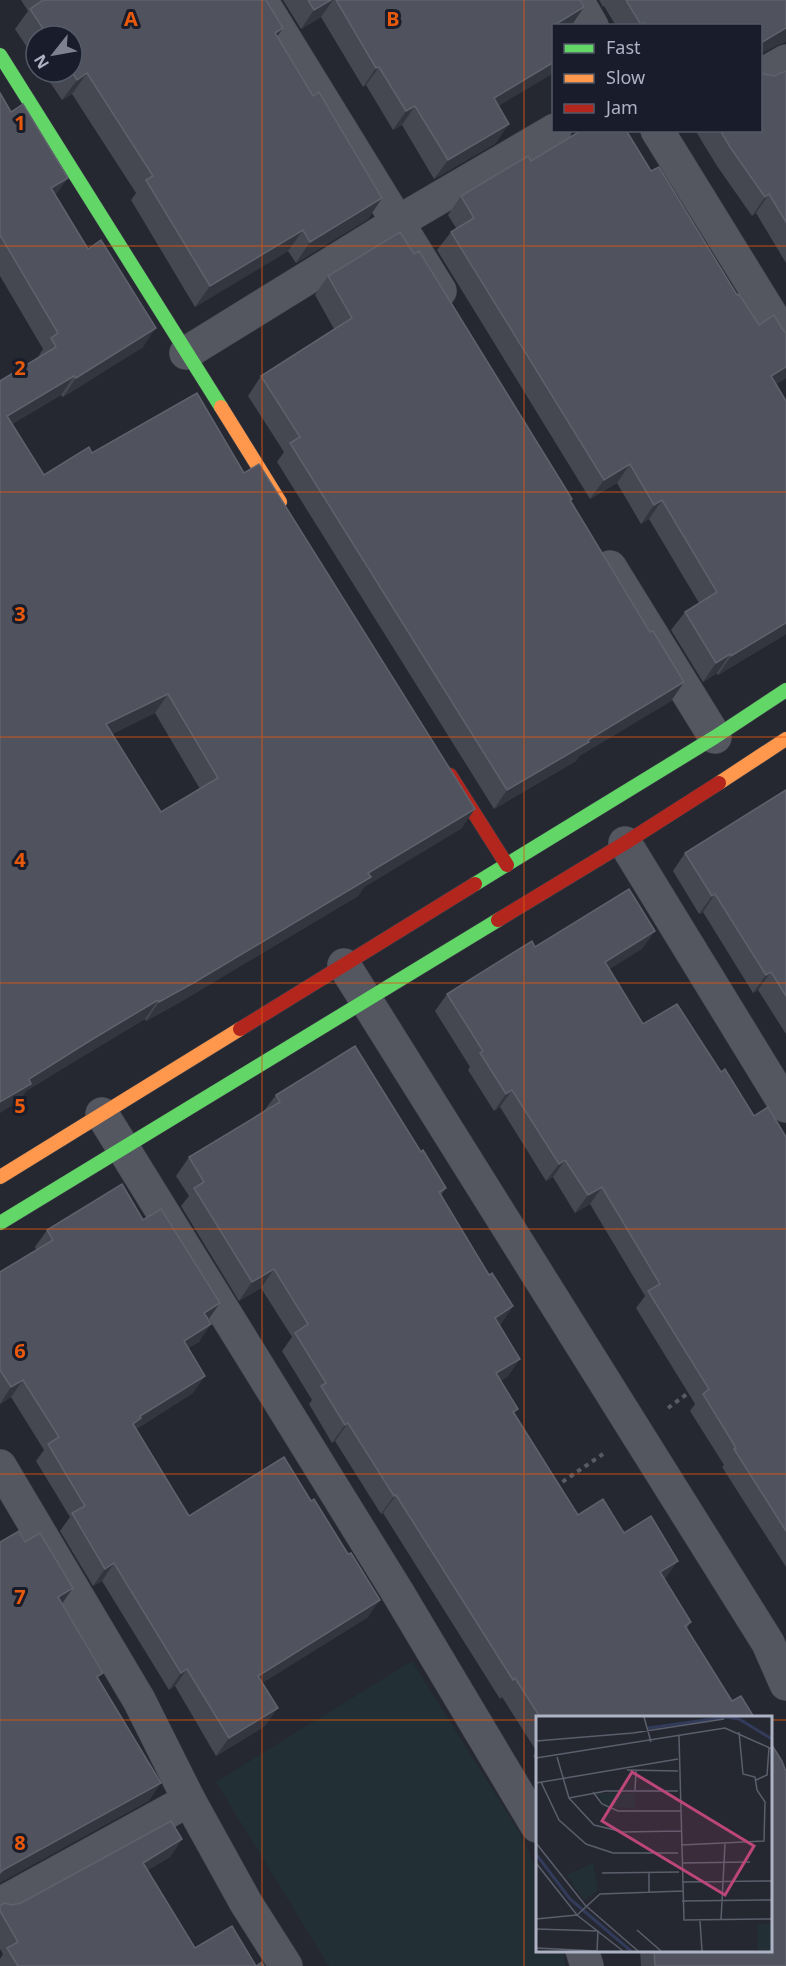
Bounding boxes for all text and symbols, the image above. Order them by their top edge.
text: A [124,5,138,32]
text: B [386,5,400,32]
north arrow [24,24,84,84]
legend [552,24,762,132]
text: Fast [606,35,641,59]
text: N [28,50,54,73]
text: Slow [606,65,645,89]
text: Jam [604,95,638,119]
text: 1 [14,109,26,136]
text: 2 [14,354,26,381]
text: 3 [14,600,26,627]
text: 4 [14,846,26,873]
text: 5 [14,1092,26,1119]
text: 6 [14,1337,26,1364]
text: 7 [14,1583,26,1610]
inset map [536,1716,771,1951]
text: 8 [14,1829,26,1856]

